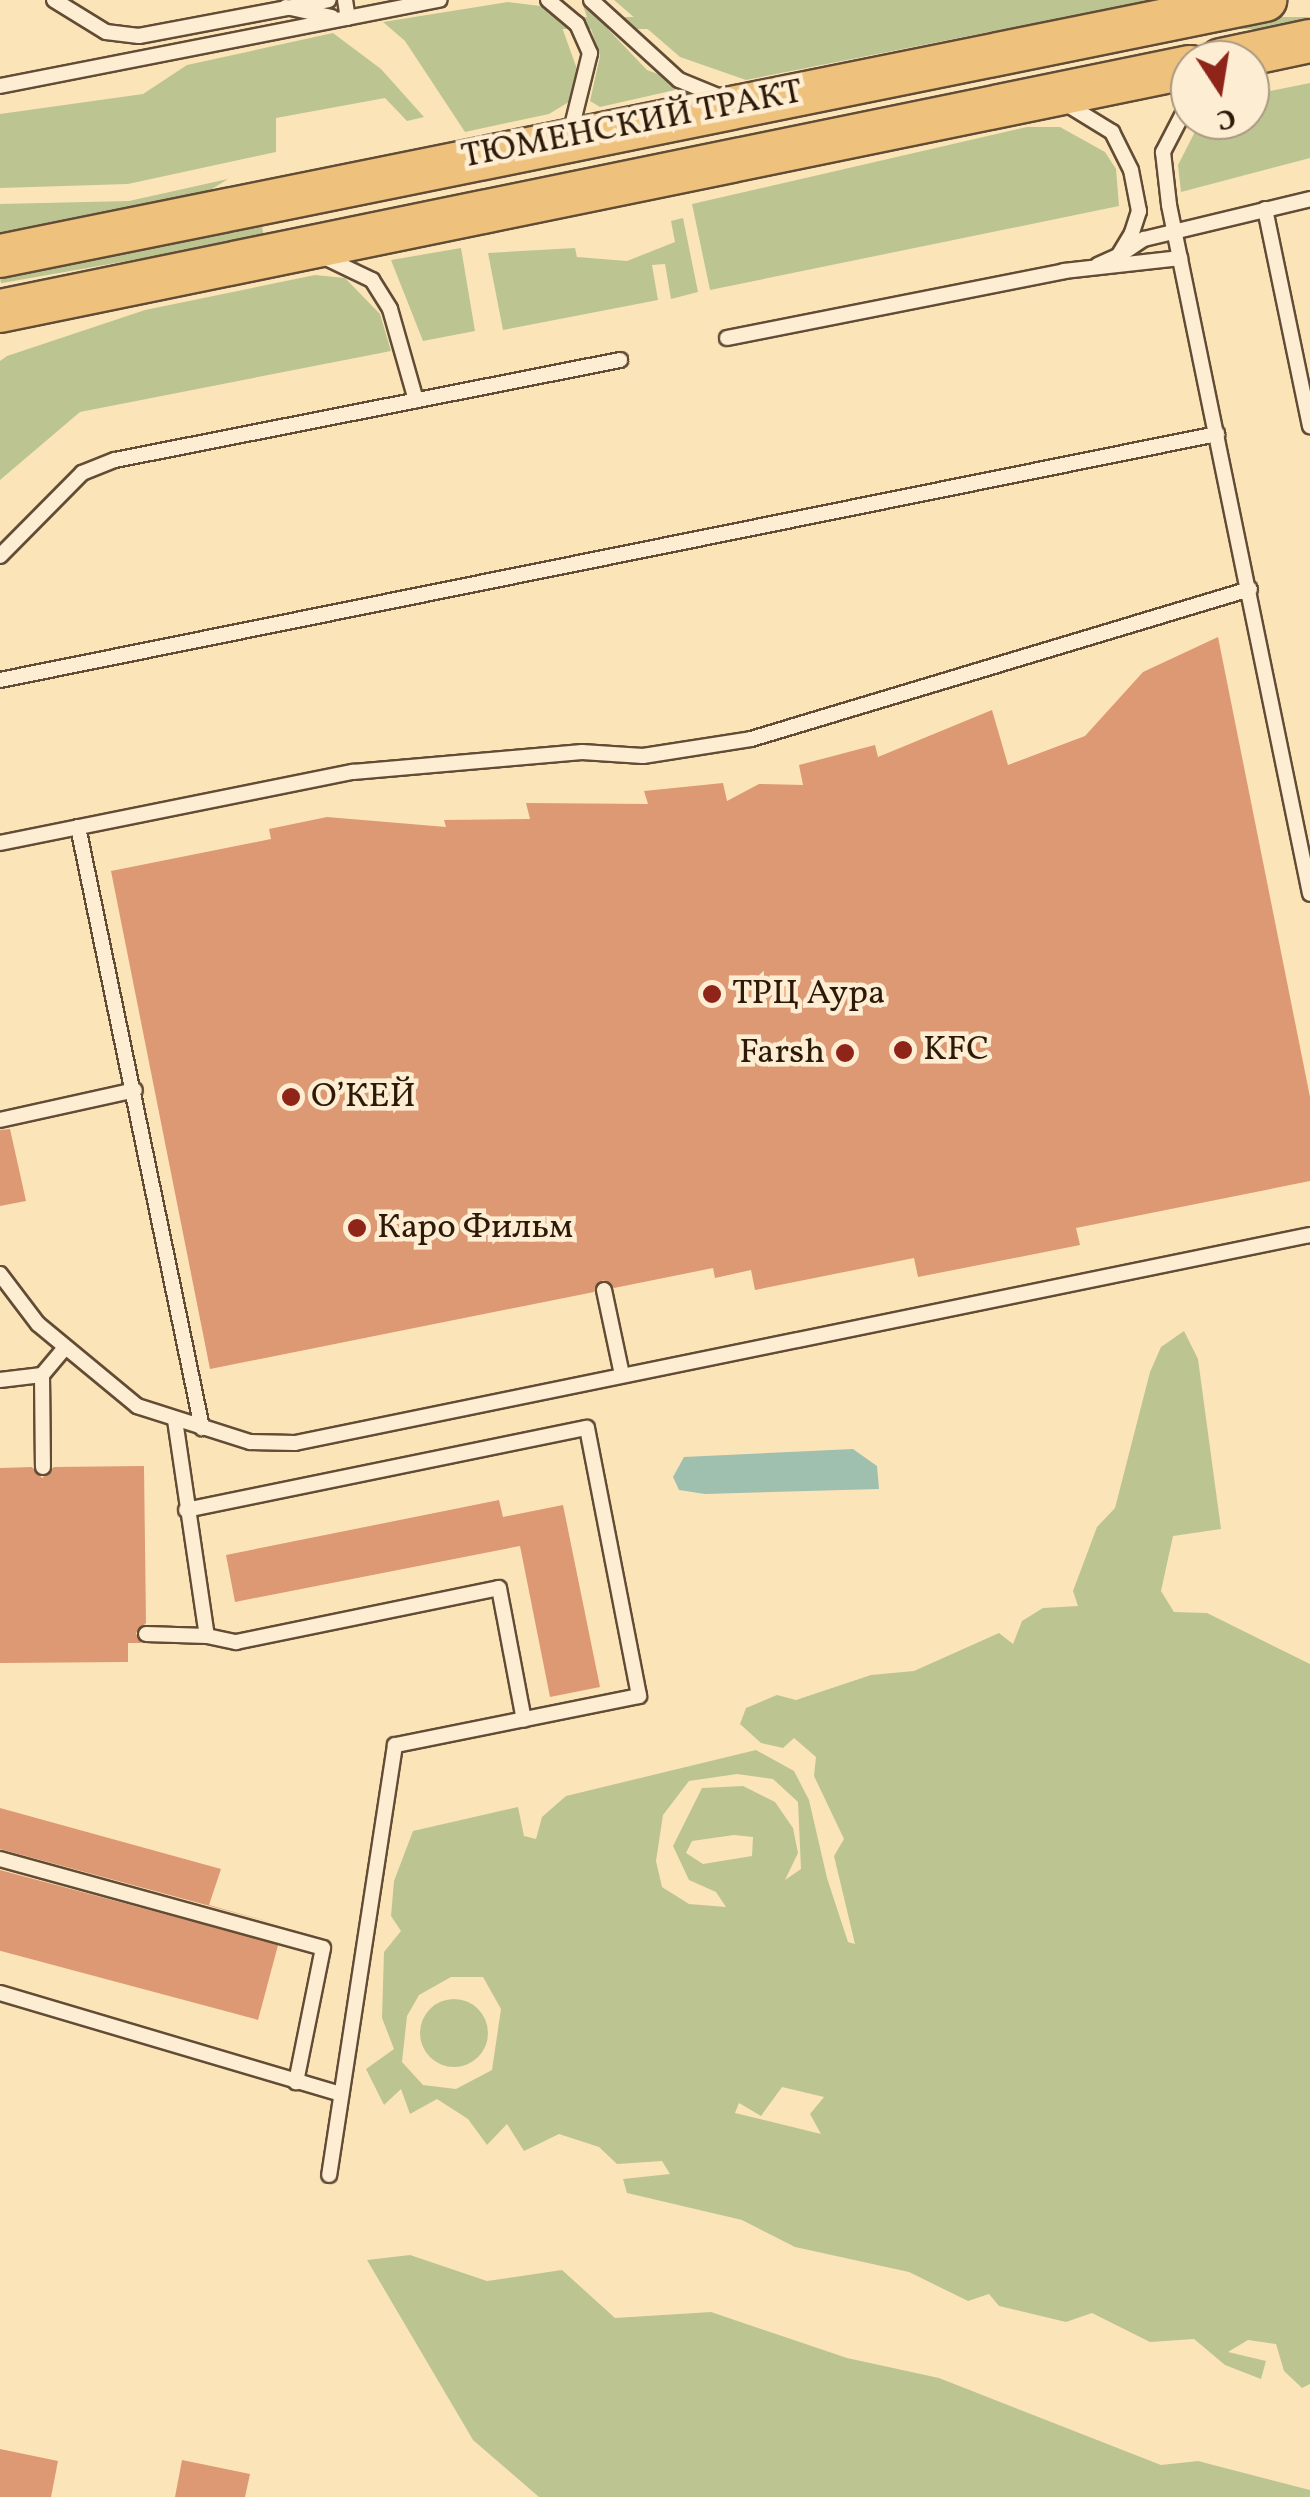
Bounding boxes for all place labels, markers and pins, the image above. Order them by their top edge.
place label: ТРЦ Аура [732,973,885,1015]
marker: ТРЦ Аура [701,983,723,1005]
place label: KFC [923,1029,989,1071]
place label: Farsh [739,1032,825,1074]
marker: KFC [892,1039,914,1061]
marker: Farsh [834,1042,856,1064]
place label: О’КЕЙ [311,1076,416,1118]
marker: О’КЕЙ [280,1086,302,1108]
place label: Каро Фильм [377,1207,573,1249]
marker: Каро Фильм [346,1217,368,1239]

